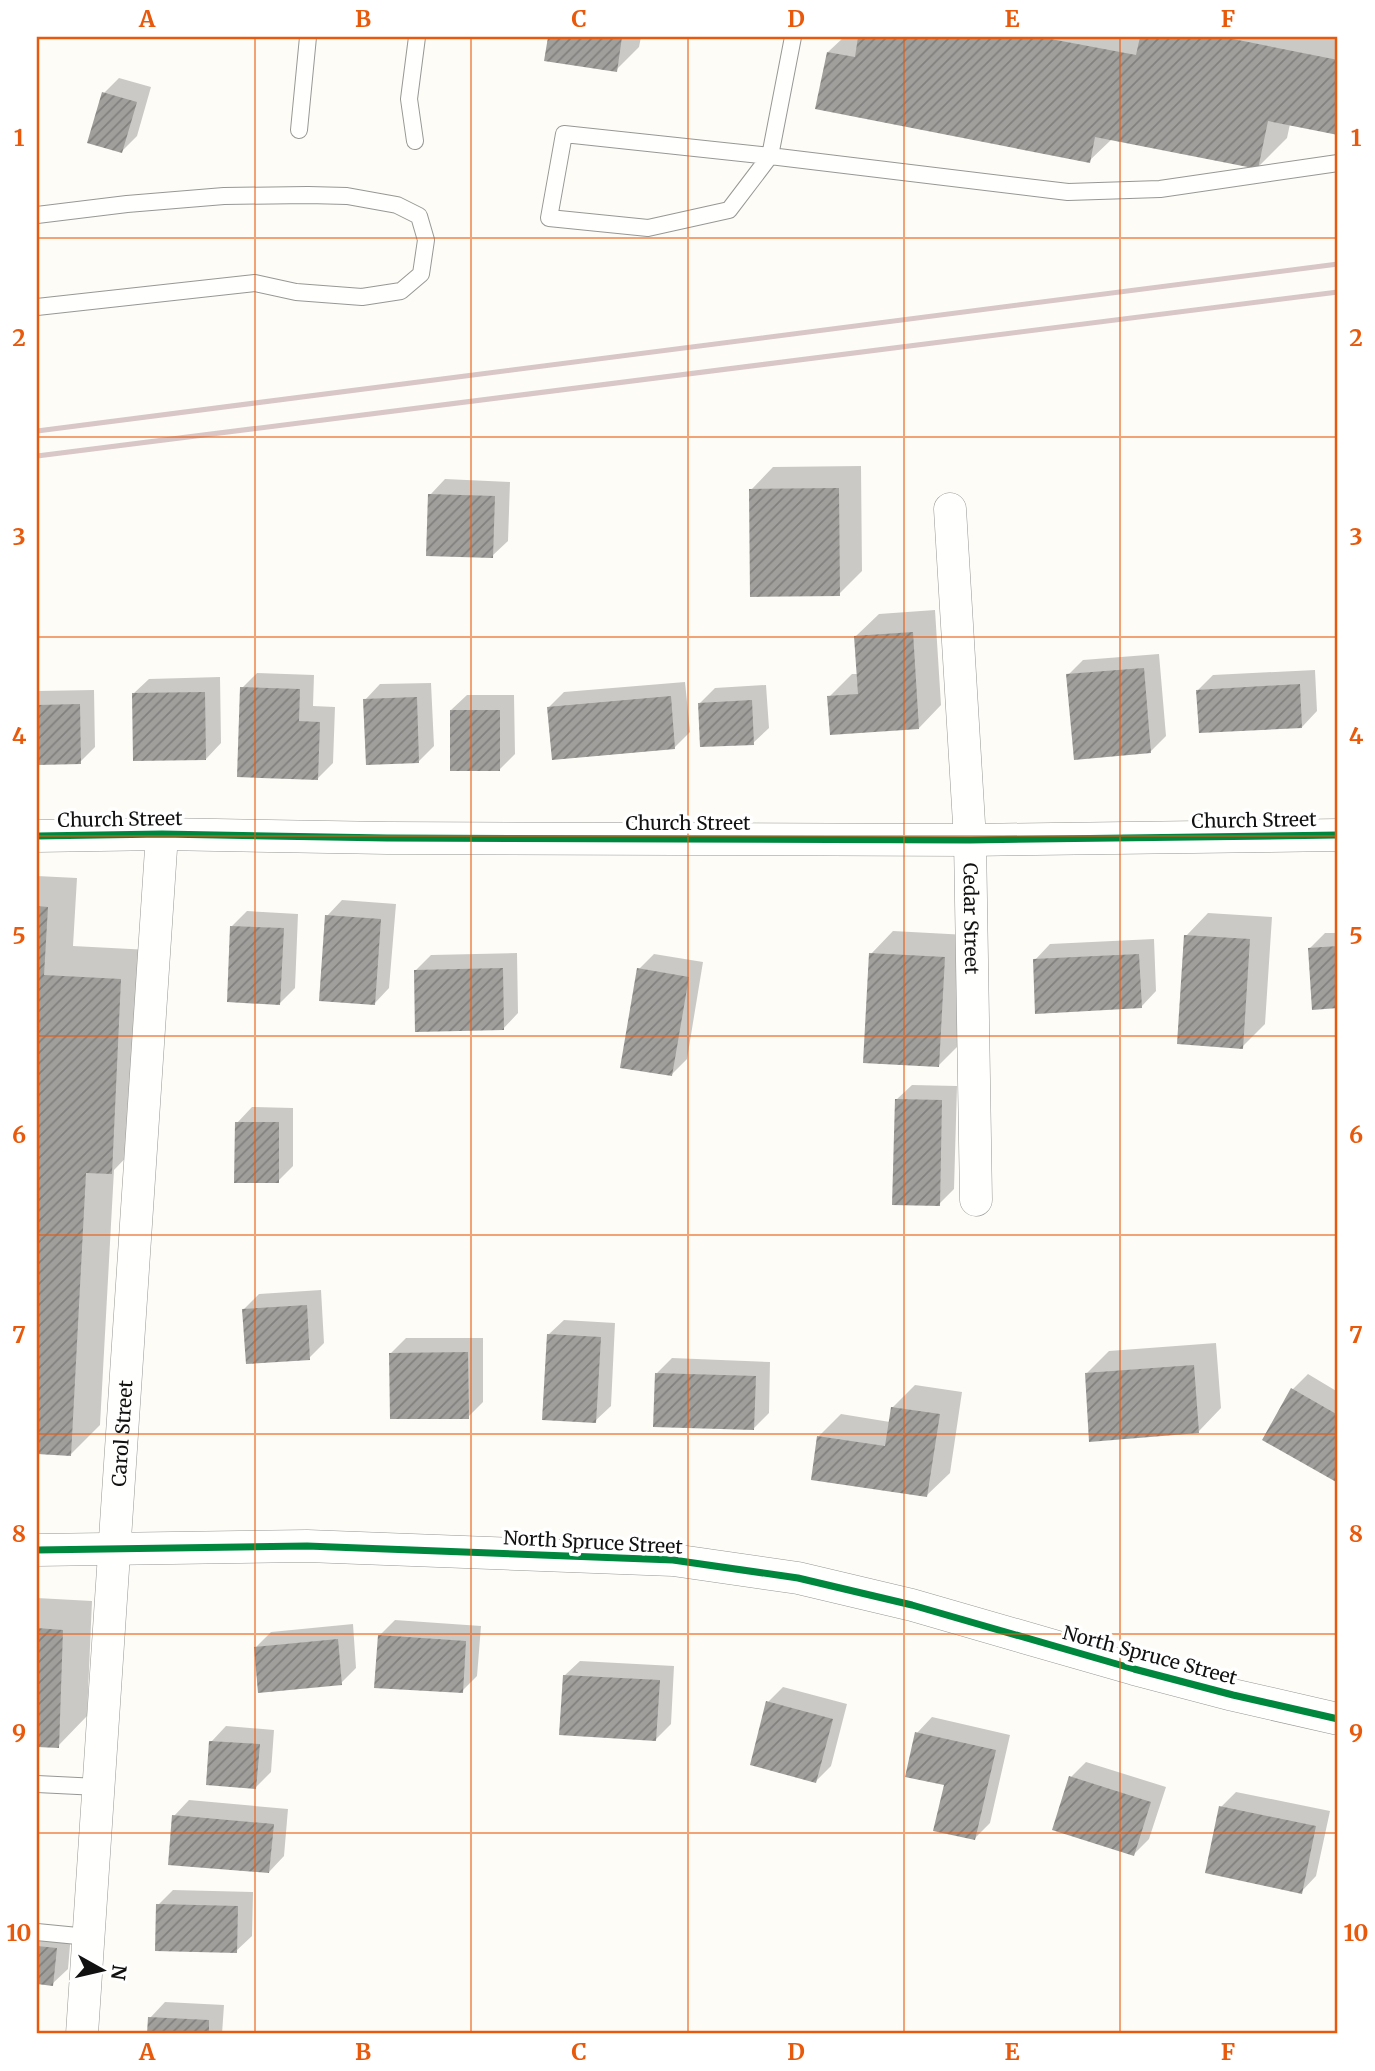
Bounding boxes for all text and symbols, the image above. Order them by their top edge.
text: A [138,4,156,33]
text: B [355,4,371,33]
text: C [571,4,587,33]
text: D [787,4,805,33]
text: E [1004,4,1020,33]
text: F [1221,4,1235,33]
text: 1 [14,123,25,152]
text: 1 [1351,123,1362,152]
text: 2 [12,323,26,352]
text: 2 [1349,323,1363,352]
text: 3 [12,522,26,551]
text: 3 [1349,522,1363,551]
text: 4 [12,721,27,750]
text: 4 [1349,721,1364,750]
street label: Church Street [57,806,183,832]
street label: Church Street [1191,807,1317,833]
street label: Church Street [625,811,751,835]
street label: Cedar Street [958,862,984,975]
text: 5 [12,921,26,950]
text: 5 [1349,921,1363,950]
text: 6 [12,1120,26,1149]
text: 6 [1349,1120,1363,1149]
text: 7 [12,1320,26,1349]
text: 7 [1349,1320,1363,1349]
street label: Carol Street [107,1379,138,1487]
text: 8 [12,1519,26,1548]
text: 8 [1349,1519,1363,1548]
street label: North Spruce Street [503,1525,684,1559]
street label: North Spruce Street [1060,1620,1240,1690]
text: 9 [12,1718,26,1747]
text: 9 [1349,1718,1363,1747]
text: 10 [7,1918,31,1947]
text: 10 [1344,1918,1368,1947]
north arrow [66,1934,136,2004]
text: N [106,1963,132,1981]
text: A [138,2037,156,2066]
text: B [355,2037,371,2066]
text: C [571,2037,587,2066]
text: D [787,2037,805,2066]
text: E [1004,2037,1020,2066]
text: F [1221,2037,1235,2066]

